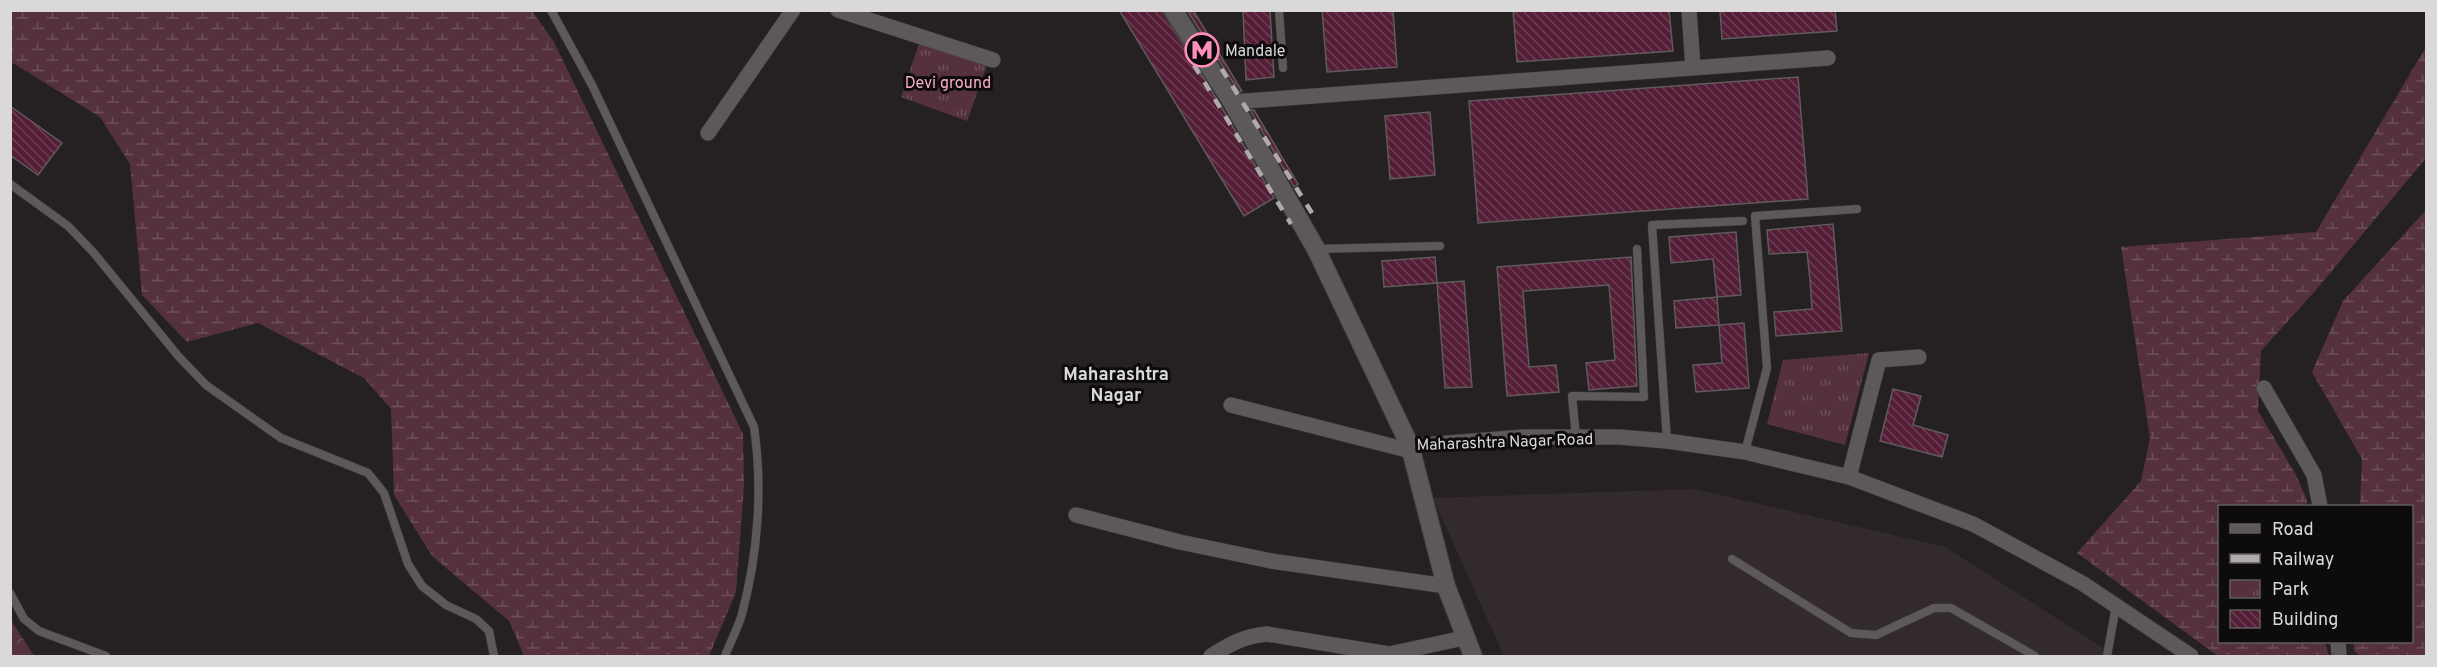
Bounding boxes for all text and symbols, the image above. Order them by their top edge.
metro station icon: Mandale [1184,32,1220,68]
place label: Mandale [1225,42,1285,62]
park label: Devi ground [905,74,991,94]
district label: Maharashtra Nagar [1063,364,1169,408]
street label: Maharashtra Nagar Road [1416,430,1594,456]
legend [2218,505,2413,643]
text: Road [2272,519,2314,542]
text: Railway [2272,549,2334,572]
text: Park [2272,579,2309,602]
text: Building [2272,609,2338,632]

